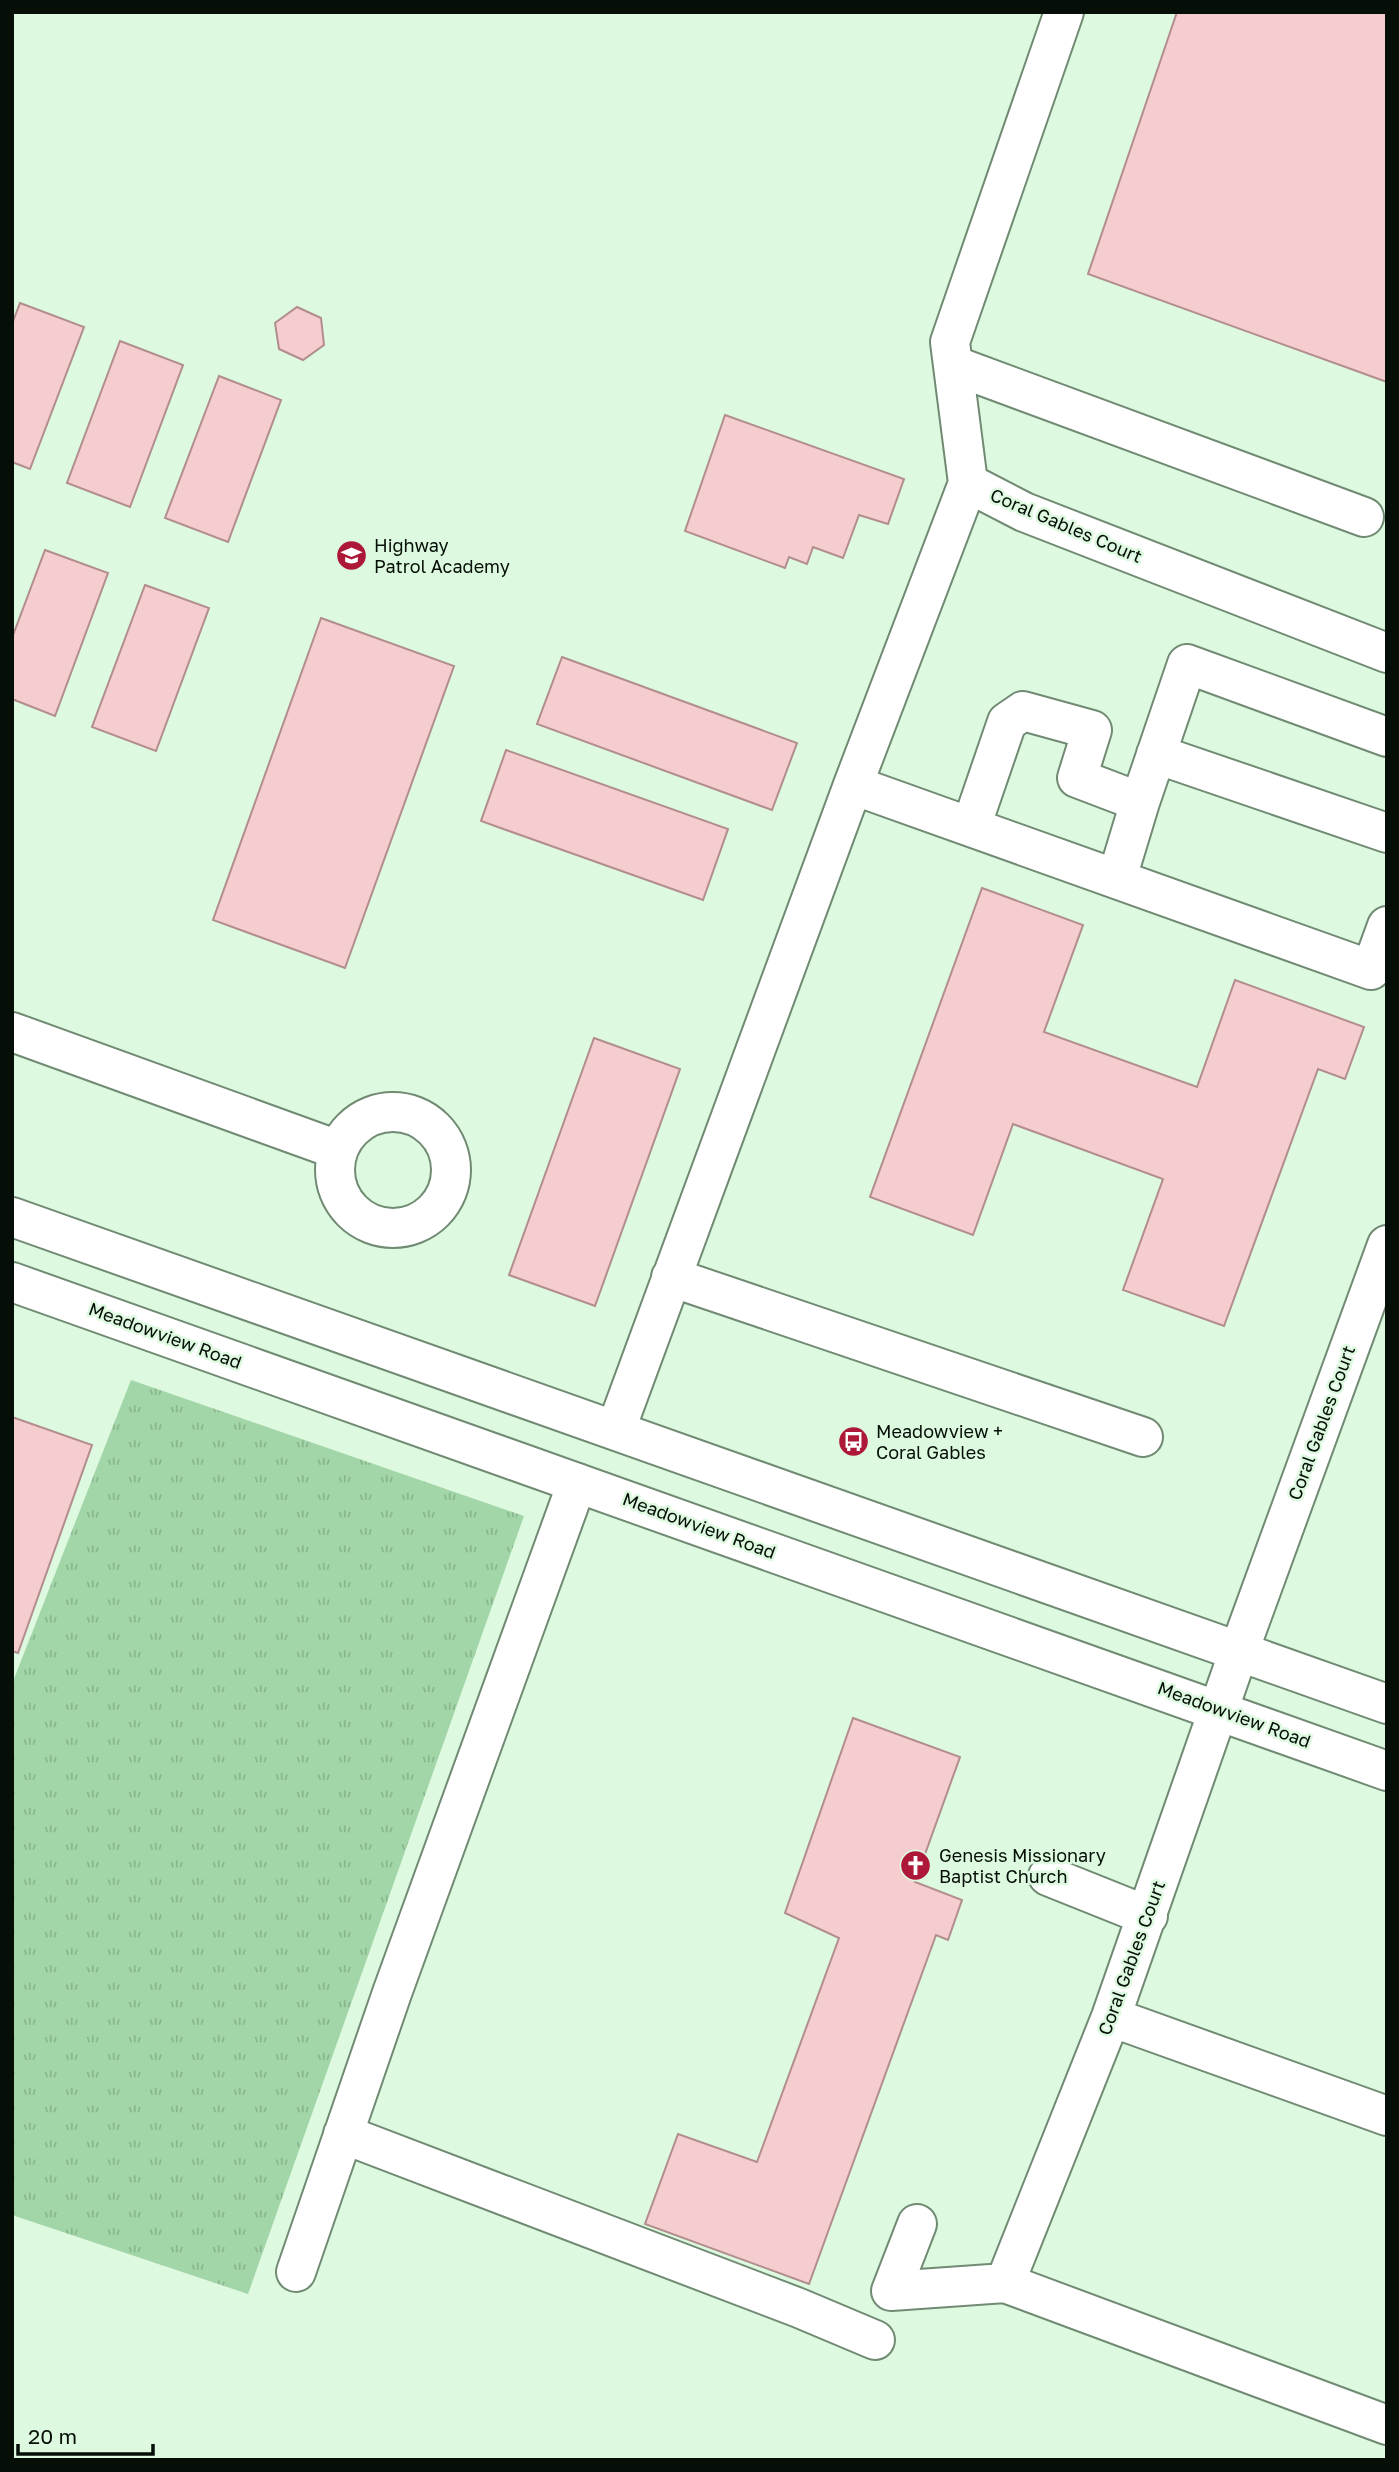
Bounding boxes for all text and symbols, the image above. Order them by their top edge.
street label: Coral Gables Court [987,483,1146,567]
place label: Highway Patrol Academy [374,534,510,577]
school or university icon: Highway Patrol Academy [334,539,368,573]
street label: Meadowview Road [86,1297,245,1373]
street label: Coral Gables Court [1283,1342,1359,1503]
place label: Meadowview + Coral Gables [876,1420,1003,1463]
bus stop icon: Meadowview + Coral Gables [836,1425,870,1459]
street label: Meadowview Road [620,1487,779,1563]
street label: Meadowview Road [1155,1676,1314,1752]
place label: Genesis Missionary Baptist Church [939,1844,1106,1887]
church icon: Genesis Missionary Baptist Church [899,1849,933,1883]
street label: Coral Gables Court [1093,1877,1169,2038]
scale bar [18,2412,152,2456]
text: 20 m [28,2423,77,2449]

